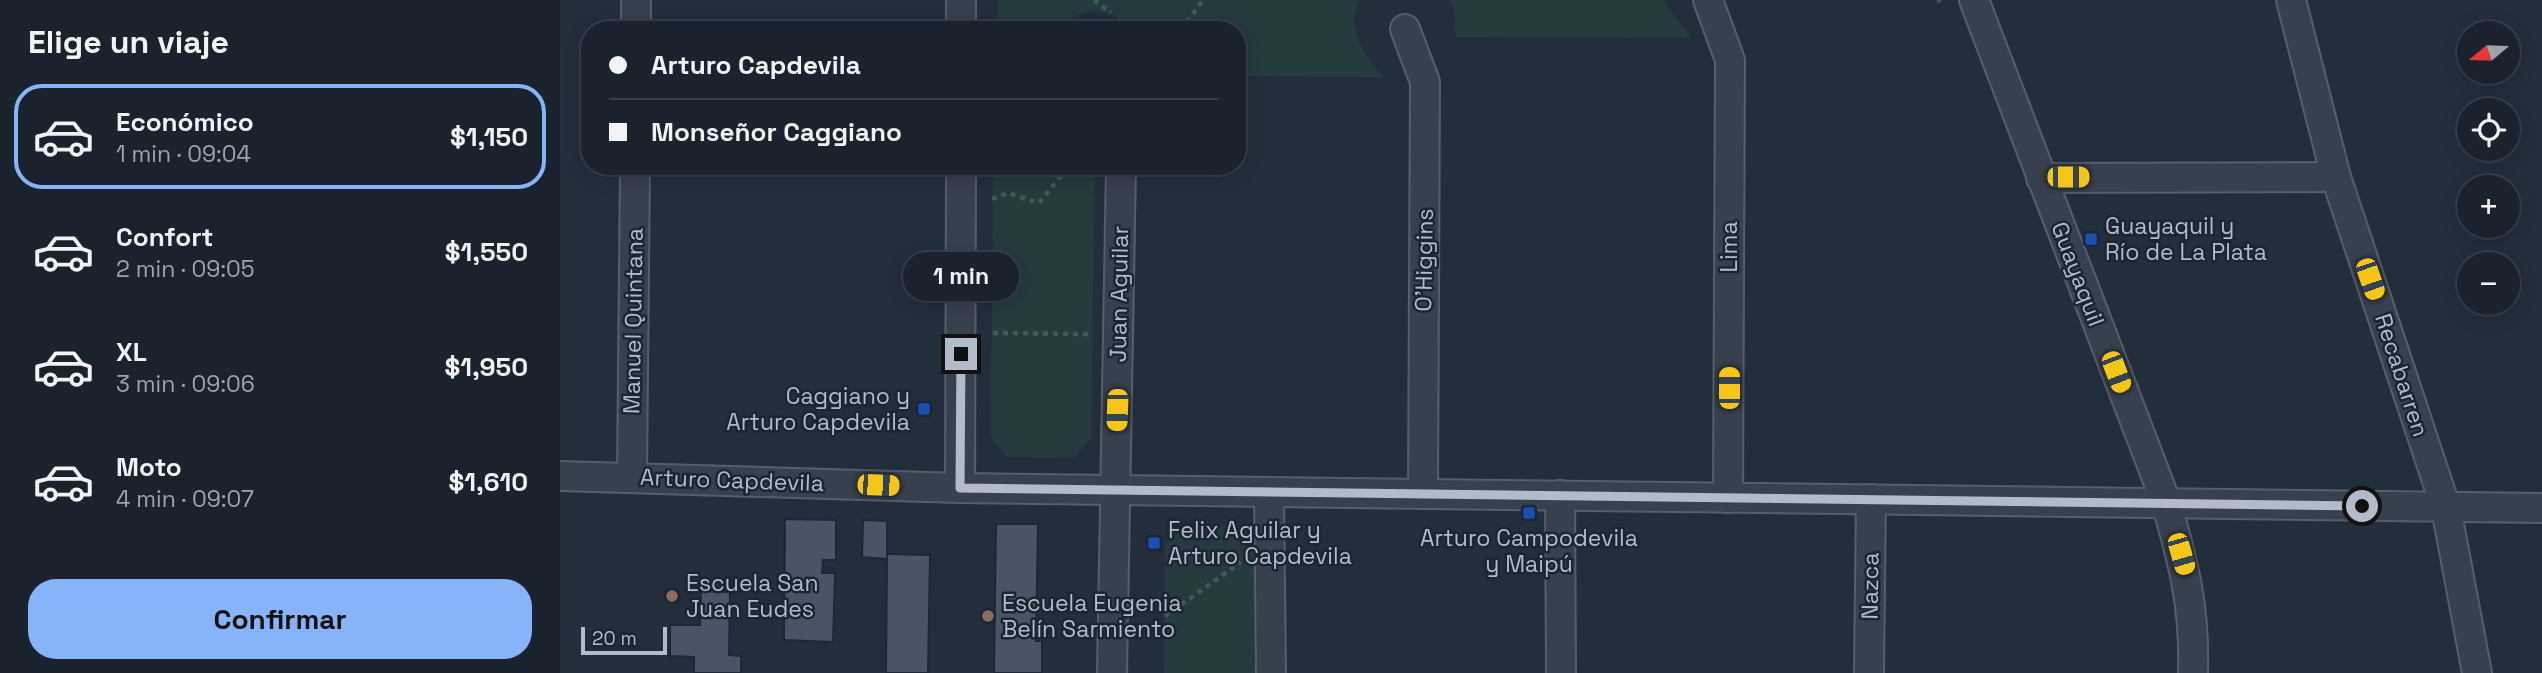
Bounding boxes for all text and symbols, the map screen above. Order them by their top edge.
north arrow [2457,21,2520,84]
map controls [2457,21,2520,315]
text: Elige un viaje [28,22,229,62]
text: Arturo Capdevila [651,48,861,82]
button: locate [2457,98,2520,161]
icon: car [32,105,95,168]
text: Económico [116,105,254,139]
text: Monseñor Caggiano [651,115,902,149]
text: $1,150 [450,120,528,154]
text: 1 min · 09:04 [116,139,251,169]
car [2048,167,2090,188]
button: + [2457,175,2520,238]
street label: O'Higgins [1408,208,1440,312]
place label: Guayaquil y Río de La Plata [2105,211,2267,267]
street label: Guayaquil [2044,218,2112,330]
icon: car [32,220,95,283]
text: Confort [116,220,213,254]
street label: Lima [1714,221,1744,273]
street label: Juan Aguilar [1103,225,1135,363]
street label: Manuel Quintana [616,228,650,414]
marker: Guayaquil y Río de La Plata [2083,231,2099,247]
text: $1,550 [445,235,528,269]
callout: 1 min [903,252,1019,302]
button: − [2457,252,2520,315]
text: 2 min · 09:05 [116,254,255,284]
car [2354,256,2387,302]
text: 1 min [933,261,989,291]
street label: Recabarren [2368,310,2436,440]
icon: car [32,335,95,398]
text: XL [116,335,147,369]
route end [945,338,977,370]
car [2099,349,2134,395]
text: $1,950 [444,350,528,384]
car [1719,367,1740,409]
text: 3 min · 09:06 [116,369,255,399]
place label: Caggiano y Arturo Capdevila [726,381,910,437]
car [1106,389,1129,431]
marker: Caggiano y Arturo Capdevila [916,401,932,417]
icon: car [32,450,95,513]
text: Moto [116,450,182,484]
street label: Arturo Capdevila [640,462,824,498]
text: $1,610 [449,465,528,499]
car [857,474,900,496]
text: 4 min · 09:07 [116,484,254,514]
route start [2346,490,2378,522]
marker: Arturo Campodevila y Maipú [1521,505,1537,521]
place label: Felix Aguilar y Arturo Capdevila [1168,515,1352,571]
place label: Arturo Campodevila y Maipú [1420,523,1638,579]
car [2166,531,2197,577]
marker: Felix Aguilar y Arturo Capdevila [1146,535,1162,551]
street label: Nazca [1854,552,1886,620]
place label: Escuela San Juan Eudes [686,568,819,624]
button: Confirmar [28,579,532,659]
marker: Escuela San Juan Eudes [664,588,680,604]
place label: Escuela Eugenia Belín Sarmiento [1002,588,1182,644]
marker: Escuela Eugenia Belín Sarmiento [980,608,996,624]
scale bar [581,624,667,656]
text: 20 m [592,626,637,651]

